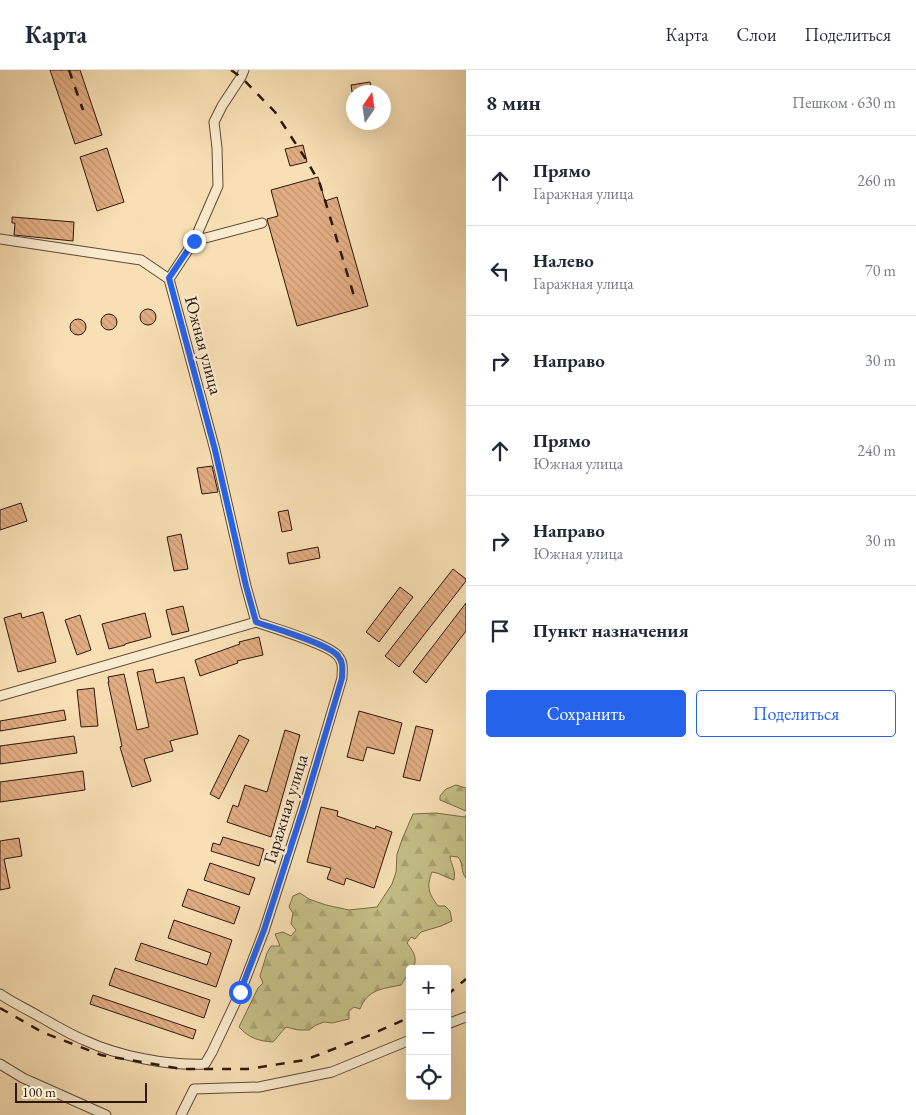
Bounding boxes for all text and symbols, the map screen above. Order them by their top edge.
text: Карта [25,19,87,50]
text: Карта [666,23,709,46]
text: Слои [737,23,776,46]
text: Поделиться [804,23,891,46]
north arrow [346,85,391,130]
text: 8 мин [486,89,541,116]
text: Пешком · 630 m [792,92,896,113]
text: Прямо [533,158,591,183]
icon: ahead [486,167,514,195]
text: 260 m [857,170,896,191]
text: Гаражная улица [533,183,634,204]
route end [183,230,206,253]
text: Налево [533,248,594,273]
icon: left [486,257,514,285]
text: 70 m [865,260,896,281]
text: Гаражная улица [533,273,634,294]
street label: Южная улица [180,293,228,398]
icon: right [486,347,514,375]
text: Направо [533,348,605,373]
text: 30 m [865,350,896,371]
text: Прямо [533,428,591,453]
icon: ahead [486,437,514,465]
text: 240 m [857,440,896,461]
text: Южная улица [533,453,623,474]
text: Направо [533,518,605,543]
icon: right [486,527,514,555]
text: 30 m [865,530,896,551]
text: Южная улица [533,543,623,564]
icon: arrive [486,617,514,645]
text: Пункт назначения [533,618,689,643]
button: Сохранить [486,690,686,737]
button: Поделиться [696,690,896,737]
street label: Гаражная улица [257,751,313,867]
map controls [406,965,451,1100]
button: + [406,965,451,1010]
route start [229,981,252,1004]
button: − [406,1010,451,1055]
button: locate [406,1055,451,1100]
scale bar [15,1080,148,1103]
text: 100 m [22,1083,56,1101]

